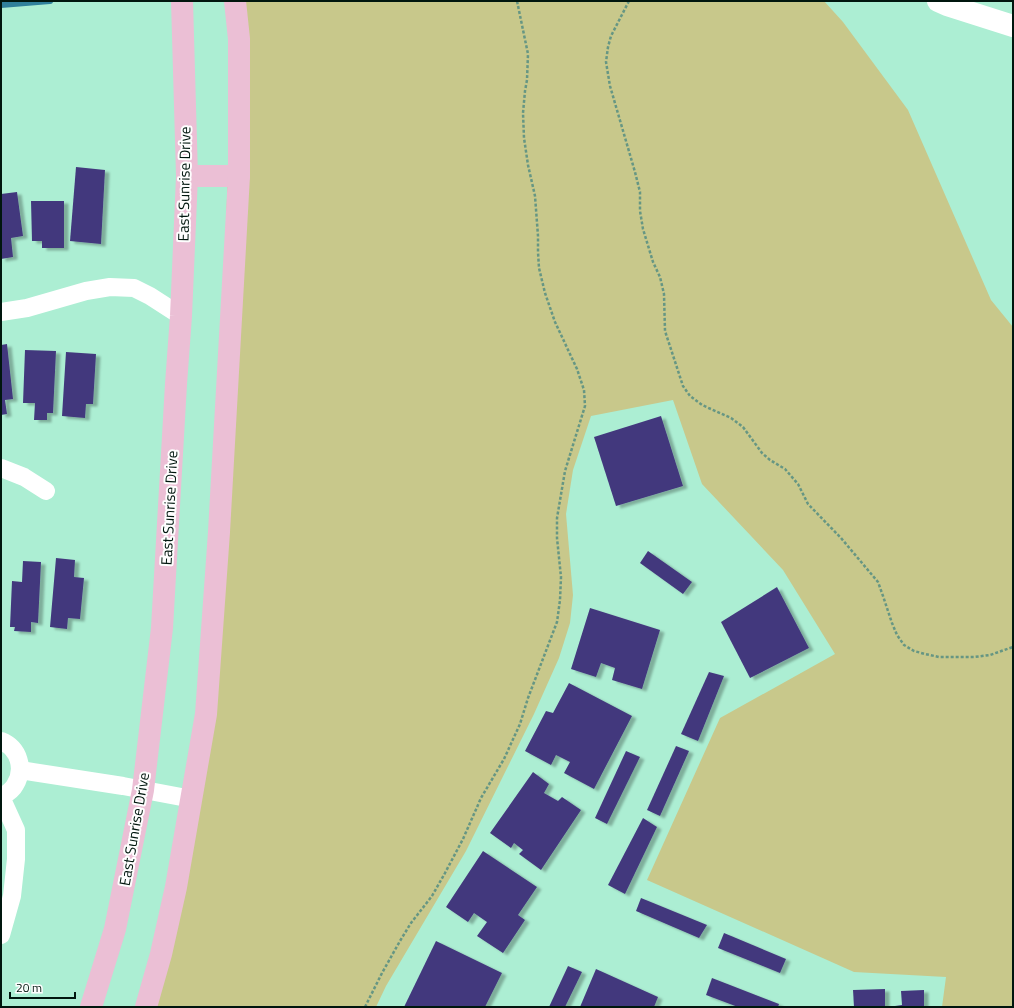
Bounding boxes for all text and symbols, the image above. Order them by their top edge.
street label: East Sunrise Drive [172,126,196,242]
street label: East Sunrise Drive [155,450,183,566]
street label: East Sunrise Drive [113,771,155,887]
scale bar [10,974,75,1000]
text: 20 m [16,978,42,997]

